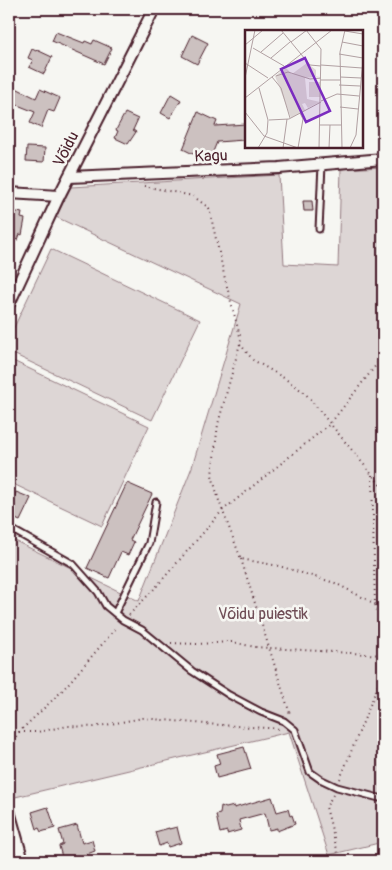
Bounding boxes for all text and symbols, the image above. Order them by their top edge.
inset map [245,30,362,148]
street label: Võidu [49,128,83,170]
street label: Kagu [194,145,228,167]
park label: Võidu puiestik [218,604,308,624]

